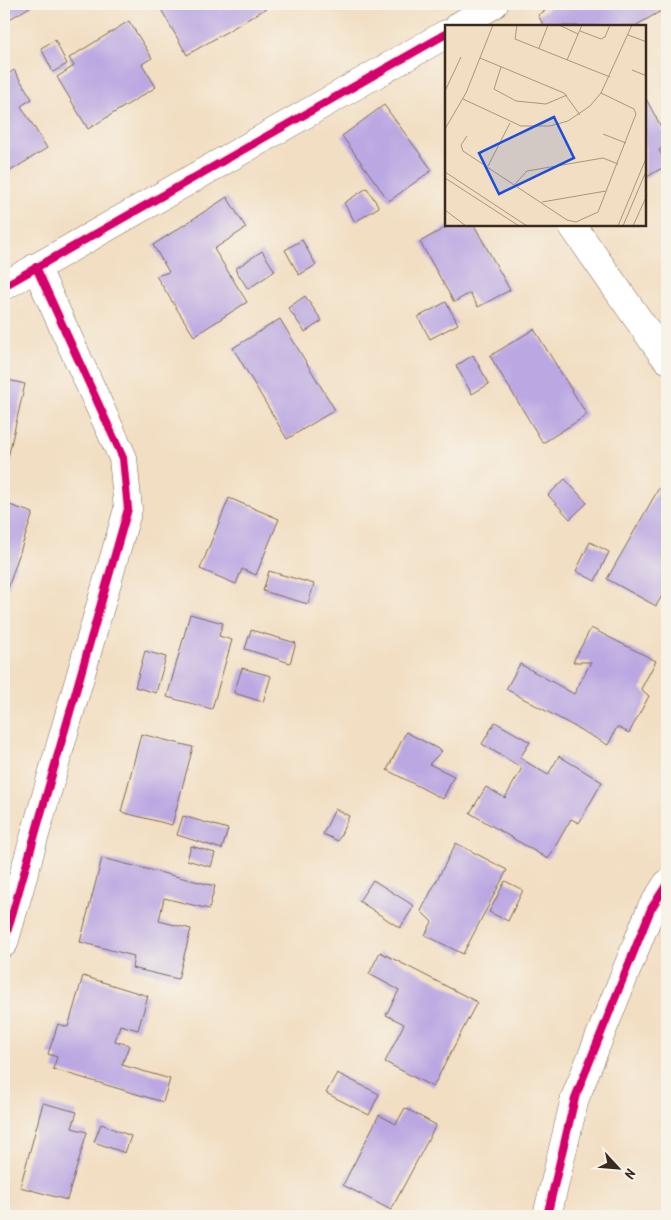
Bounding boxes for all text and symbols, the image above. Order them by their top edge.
inset map [445,25,646,226]
north arrow [594,1142,644,1192]
text: N [617,1164,641,1182]

